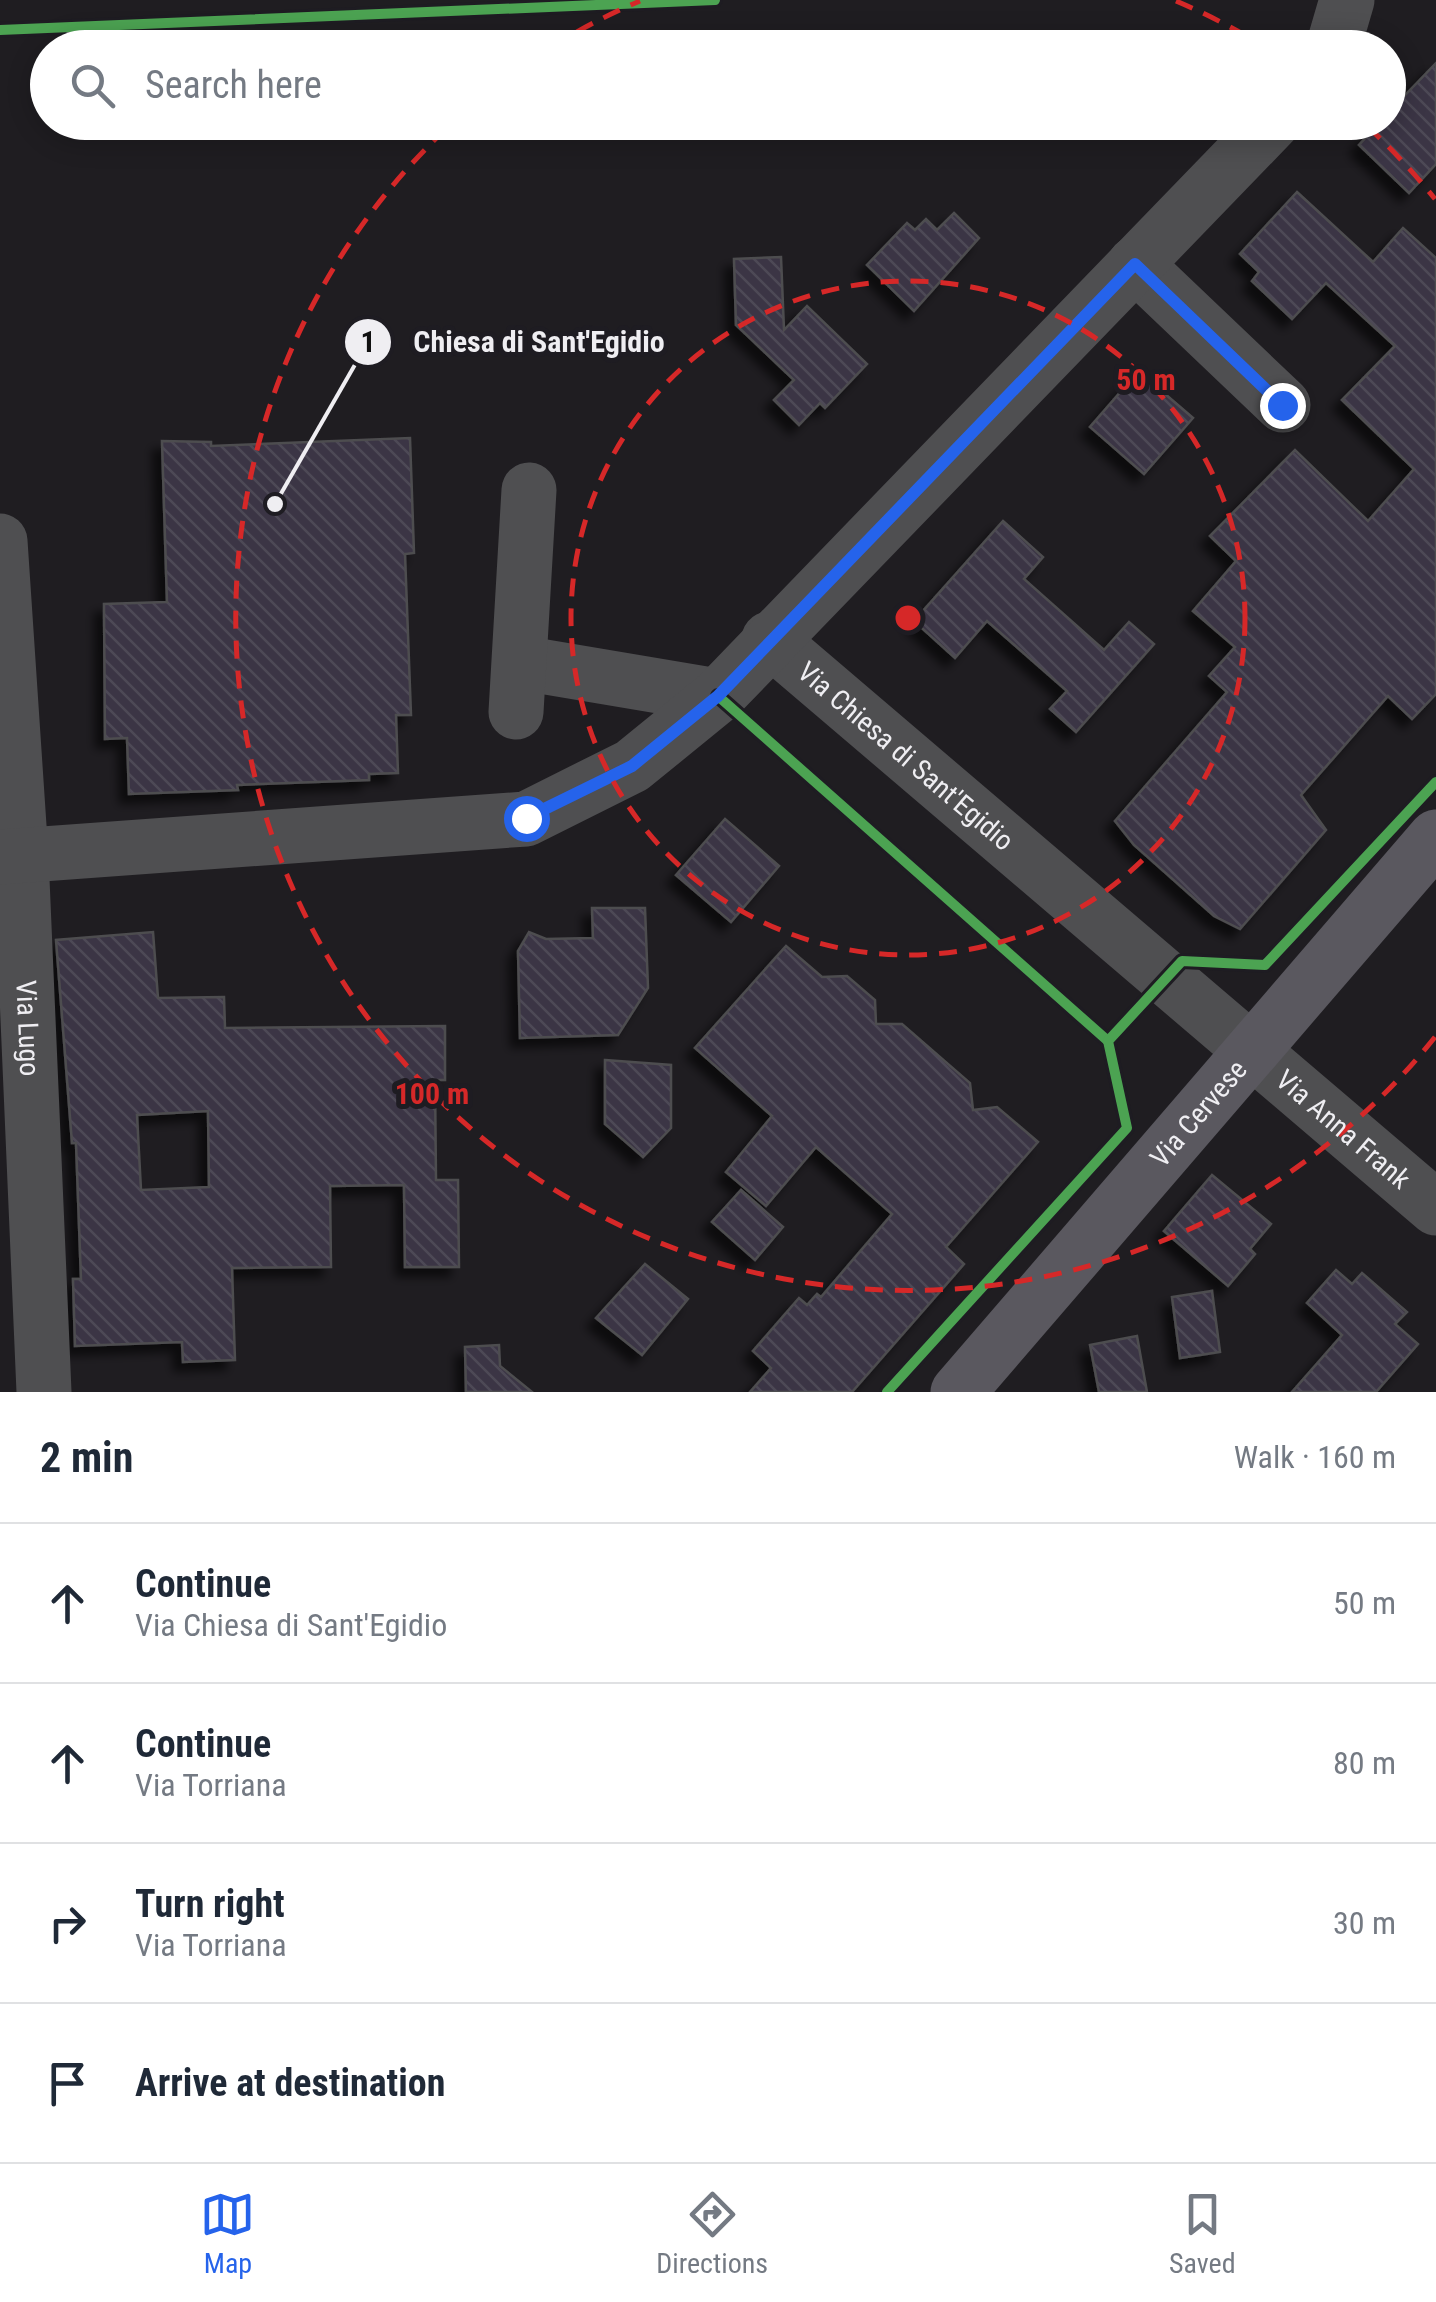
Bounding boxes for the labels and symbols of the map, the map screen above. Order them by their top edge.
callout: Chiesa di Sant'Egidio [343,312,685,372]
text: 1 [360,324,376,359]
text: Chiesa di Sant'Egidio [413,324,665,359]
text: 50 m [1116,362,1176,397]
route end [1260,383,1306,429]
centre of rings [890,600,926,636]
street label: Via Chiesa di Sant'Egidio [791,655,1020,857]
route start [504,796,550,842]
street label: Via Lugo [9,979,46,1077]
street label: Via Cervese [1143,1053,1254,1174]
street label: Via Anna Frank [1269,1063,1417,1196]
text: 100 m [395,1076,469,1111]

